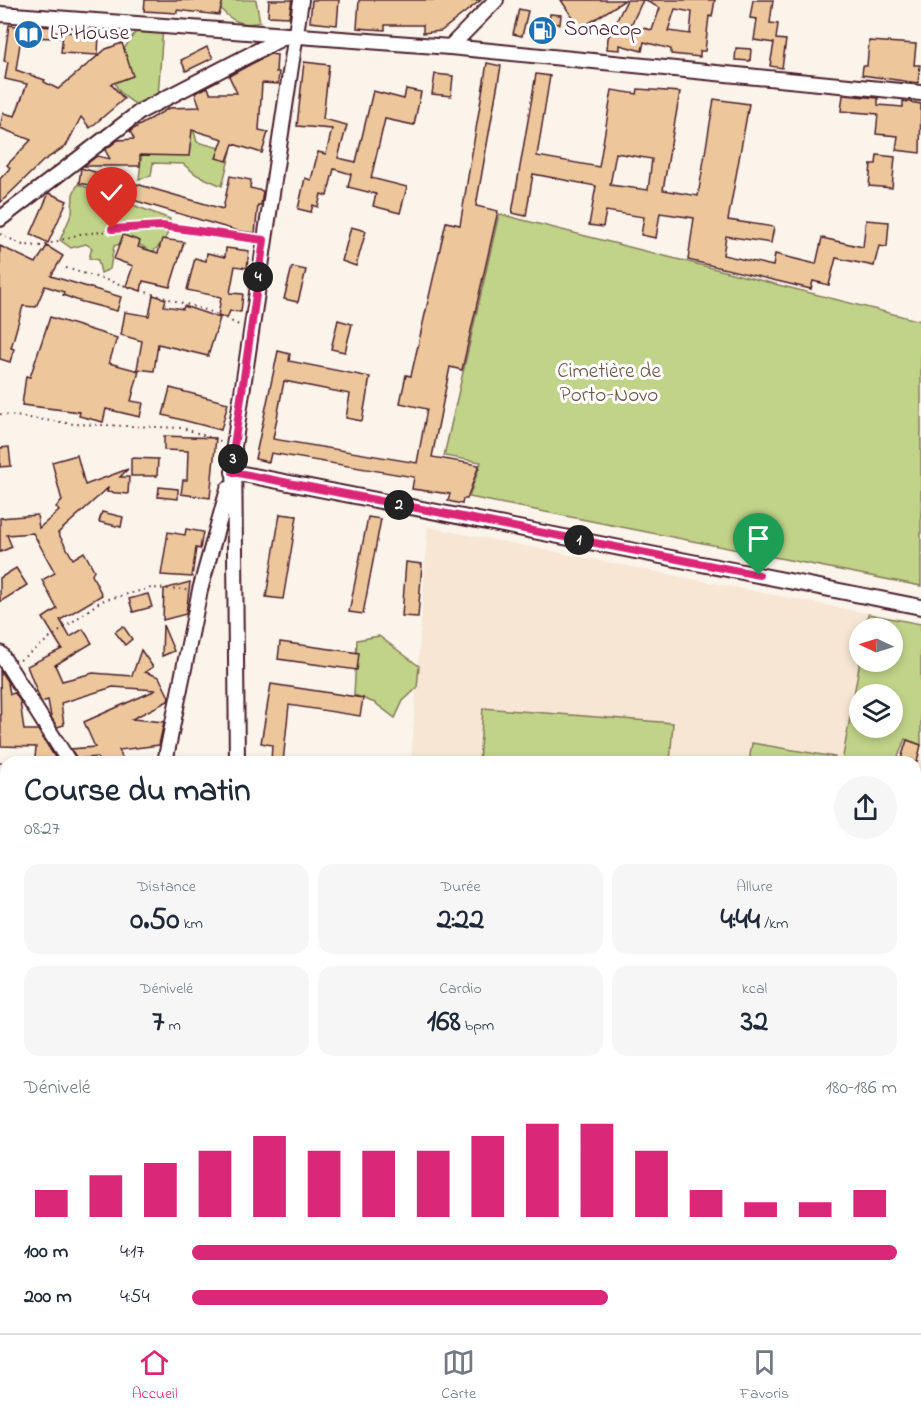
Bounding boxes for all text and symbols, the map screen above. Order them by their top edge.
fuel station icon: Sonacop [527,14,559,46]
place label: Sonacop [564,15,642,45]
library icon: LP House [13,18,45,50]
place label: LP House [50,19,130,49]
pin [86,167,137,229]
icon: check [95,176,128,209]
pin: 4 [243,262,273,292]
text: 4 [255,265,261,289]
park label: Cimetière de Porto-Novo [557,357,661,411]
pin: 3 [218,444,248,474]
text: 3 [230,447,236,471]
pin: 2 [384,490,414,520]
text: 2 [395,493,403,517]
pin [733,513,784,575]
icon: arrive [742,522,775,555]
pin: 1 [564,525,594,555]
text: 1 [576,528,582,552]
north arrow [849,618,903,672]
map controls [849,618,903,738]
button: layers [849,684,903,738]
text: Course du matin [24,768,250,816]
button: share [834,776,897,839]
text: 08:27 [24,815,60,844]
text: Distance [137,875,196,899]
text: Durée [440,875,481,899]
text: Allure [736,875,773,899]
text: 0.50 [130,899,179,943]
text: 2:22 [437,899,484,943]
text: 4:44 [720,899,760,943]
text: km [179,912,203,936]
text: /km [760,912,789,936]
text: Dénivelé [140,977,193,1001]
text: Cardio [439,977,482,1001]
text: kcal [742,977,767,1001]
text: 7 [152,1001,164,1045]
text: 168 [427,1001,461,1045]
text: 32 [741,1001,768,1045]
text: m [164,1014,181,1038]
text: bpm [461,1014,494,1038]
text: Dénivelé [24,1074,91,1103]
text: 180–186 m [826,1074,897,1103]
text: 100 m [24,1238,68,1267]
text: 4:17 [120,1238,145,1267]
text: 200 m [24,1283,72,1312]
text: 4:54 [120,1283,150,1312]
tab: Accueil [132,1346,178,1406]
tab: Carte [441,1346,476,1406]
tab: Favoris [740,1346,789,1406]

